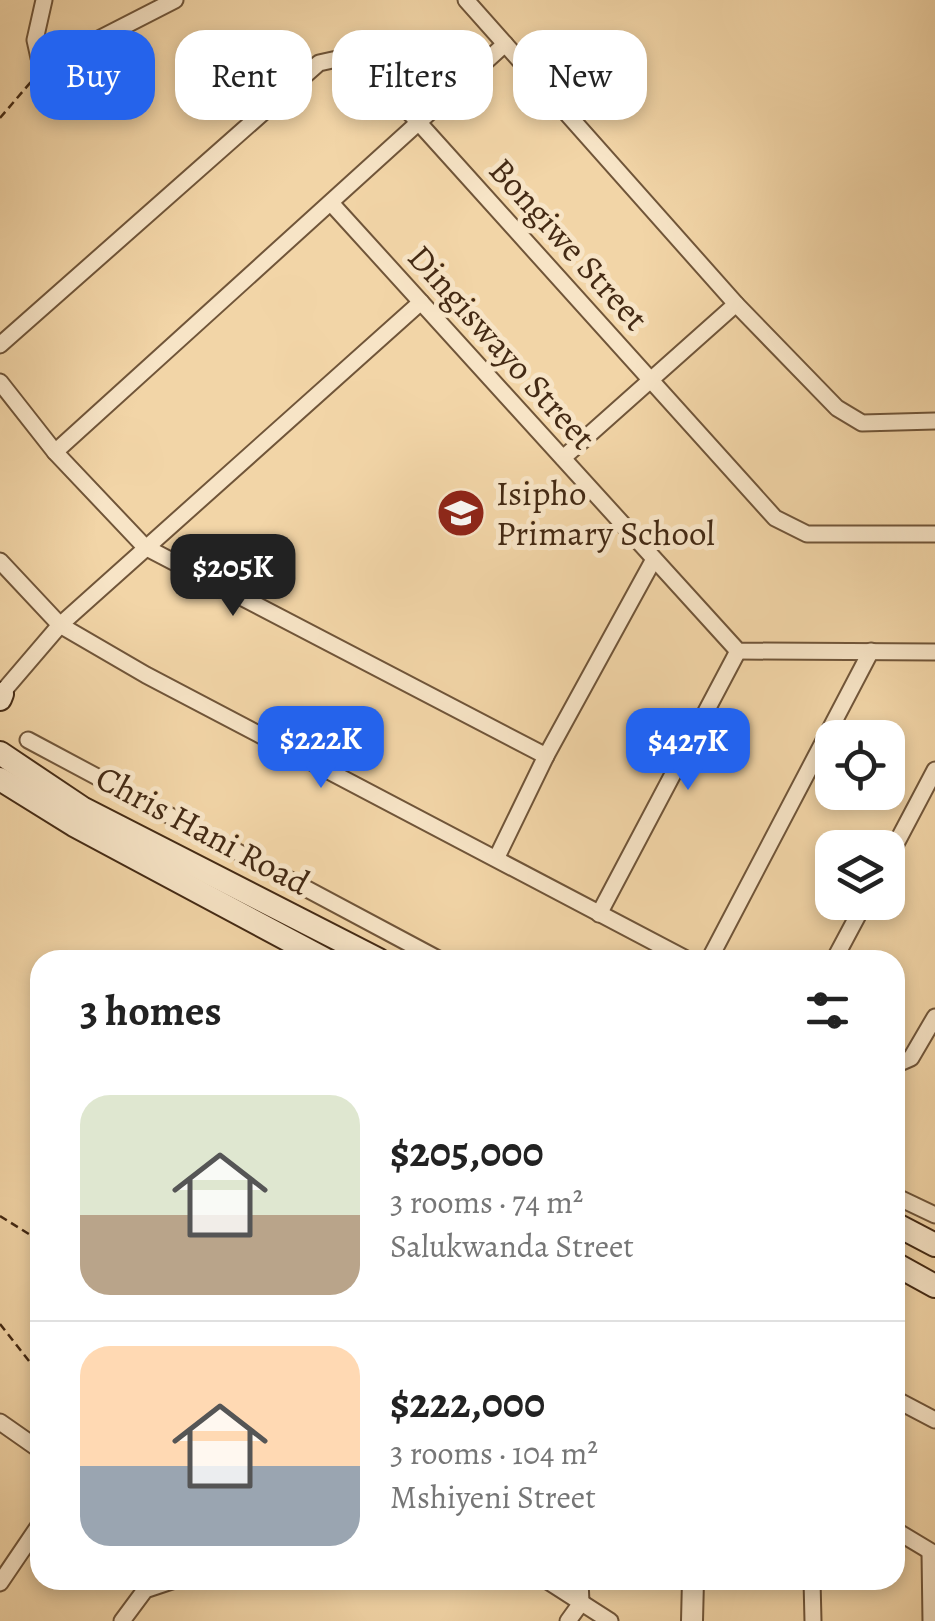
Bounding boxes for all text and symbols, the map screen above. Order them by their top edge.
chip: Buy [30,30,155,120]
chip: Rent [175,30,312,120]
chip: Filters [332,30,493,120]
chip: New [513,30,647,120]
street label: Bongiwe Street [478,147,660,341]
street label: Dingiswayo Street [397,234,607,460]
place label: Isipho Primary School [496,469,715,557]
school or university icon: Isipho Primary School [435,487,487,539]
pin: $205K [163,534,303,619]
text: $205K [192,544,274,588]
pin: $222K [251,706,391,791]
pin: $427K [618,708,758,793]
text: $222K [280,716,362,760]
text: $427K [648,718,728,762]
map controls [815,720,905,920]
button: locate [815,720,905,810]
street label: Chris Hani Road [88,753,319,907]
button: layers [815,830,905,920]
text: 3 homes [80,982,222,1039]
icon: filters [800,983,855,1038]
text: $205,000 [390,1123,544,1180]
icon: home [160,1135,280,1255]
text: 3 rooms · 74 m² [390,1180,583,1224]
text: Salukwanda Street [390,1224,634,1268]
text: $222,000 [390,1374,545,1431]
icon: home [160,1386,280,1506]
text: 3 rooms · 104 m² [390,1431,598,1475]
text: Mshiyeni Street [390,1475,596,1519]

